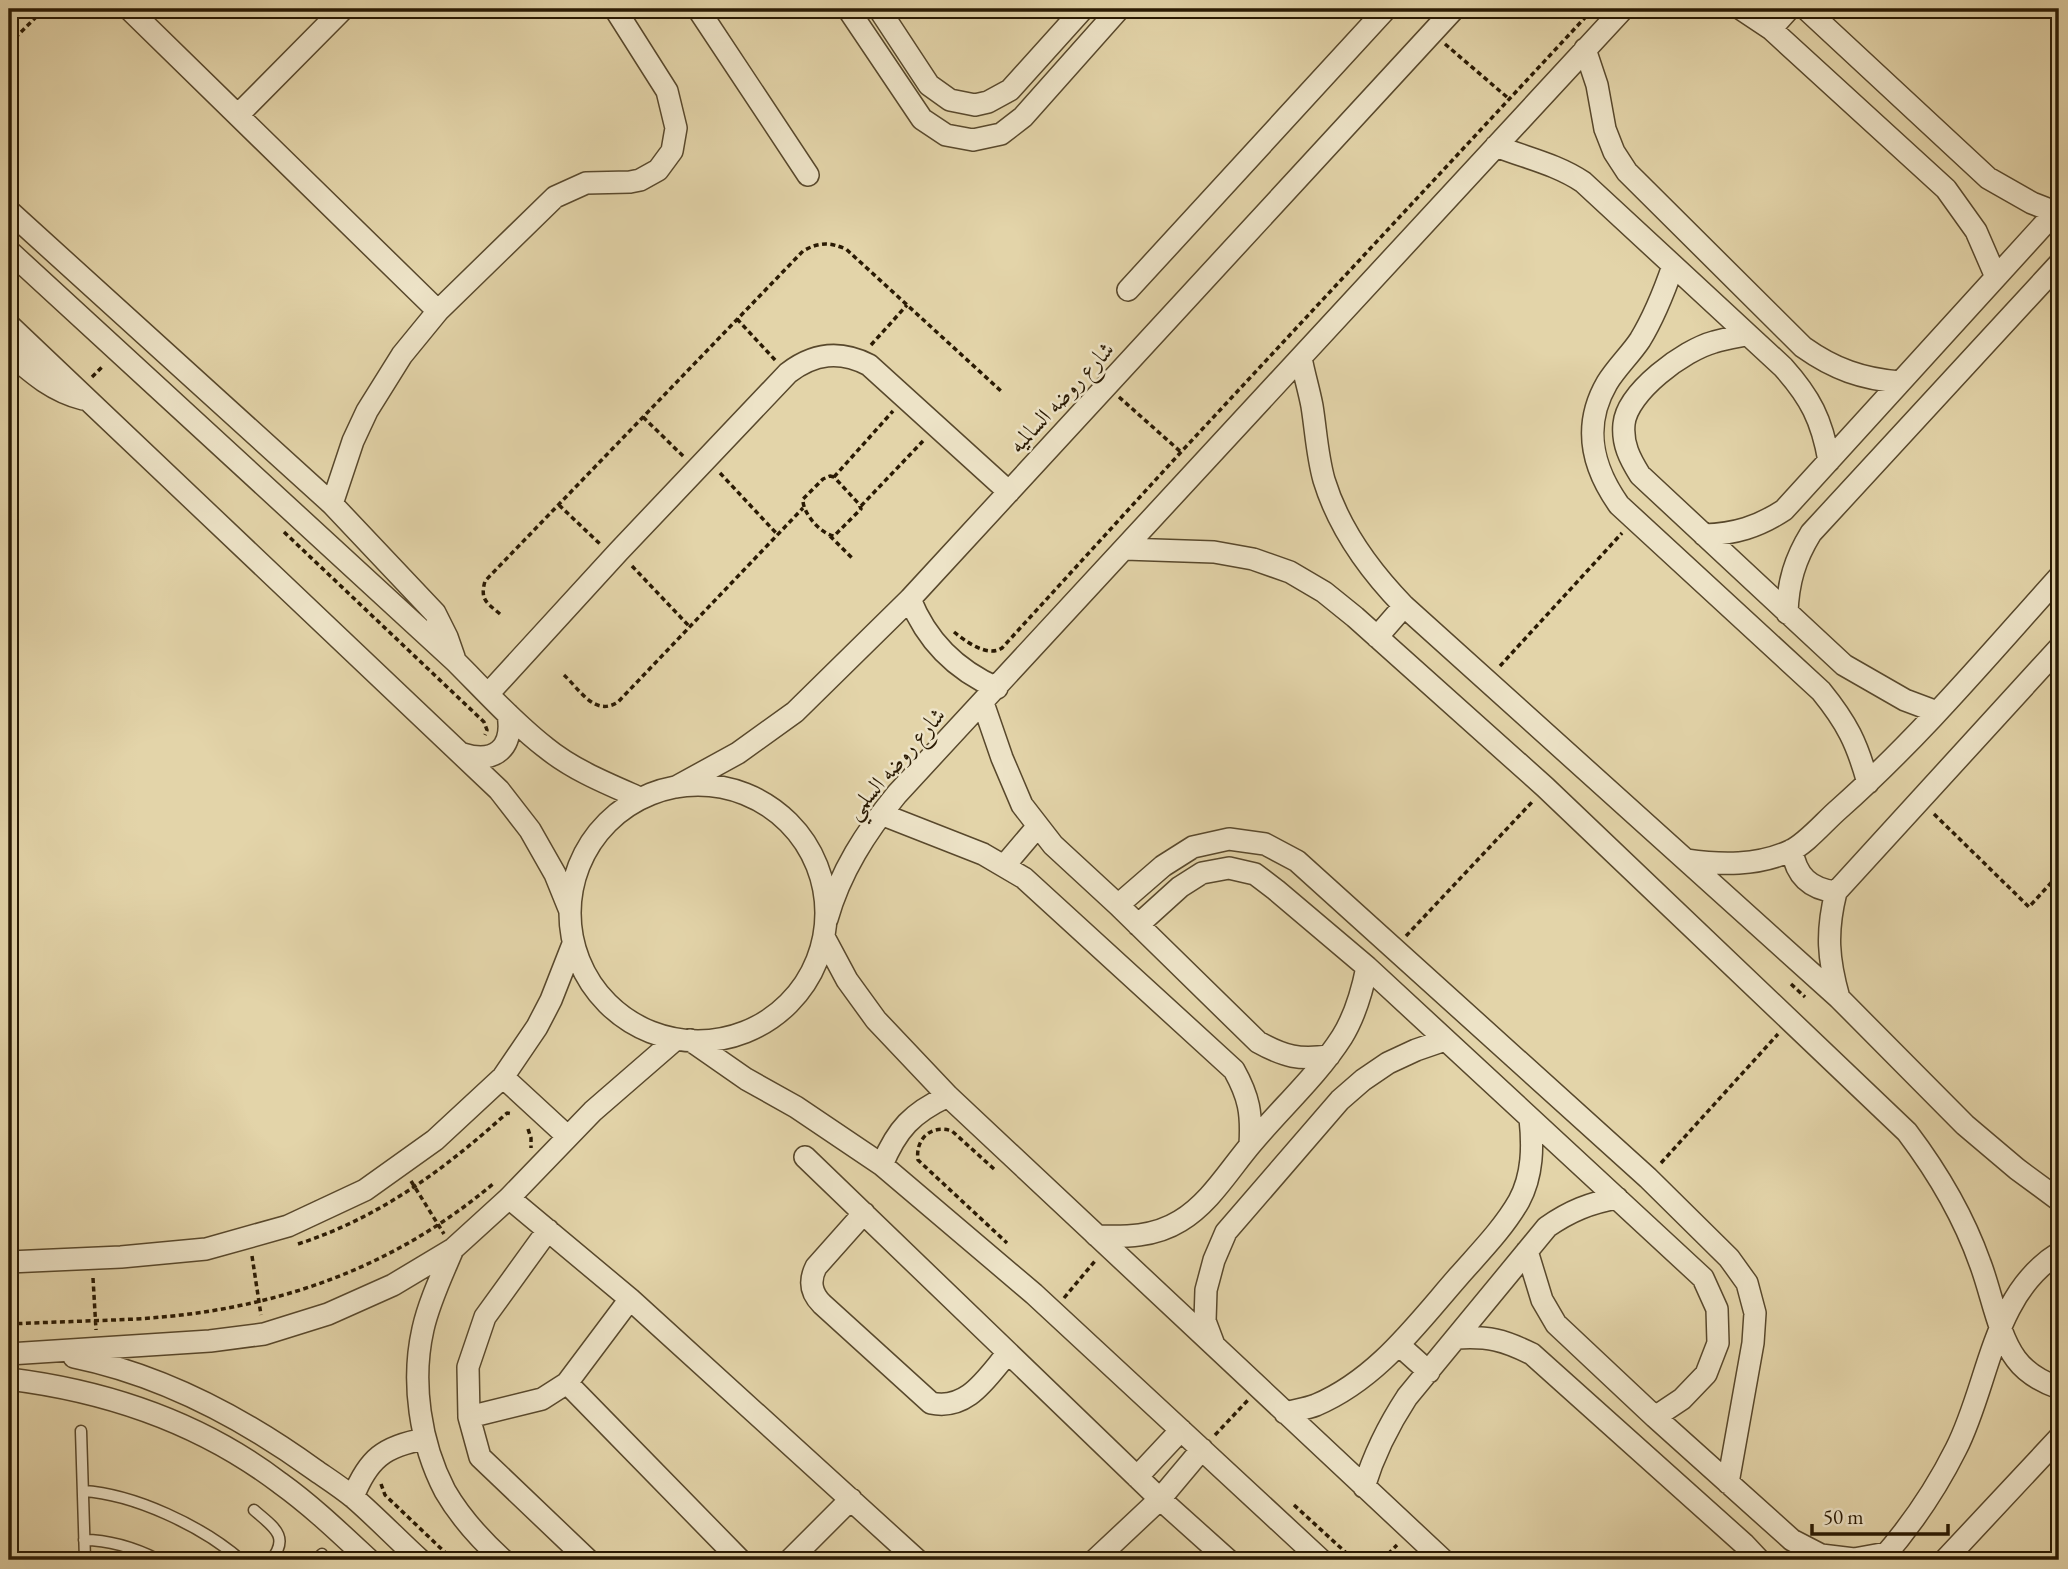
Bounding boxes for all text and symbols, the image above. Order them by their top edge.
street label: شارع روضه السالميه [1002,335,1124,463]
street label: شارع روضه السلمي [838,701,957,830]
scale bar [1812,1492,1949,1536]
text: 50 m [1823,1503,1864,1530]

